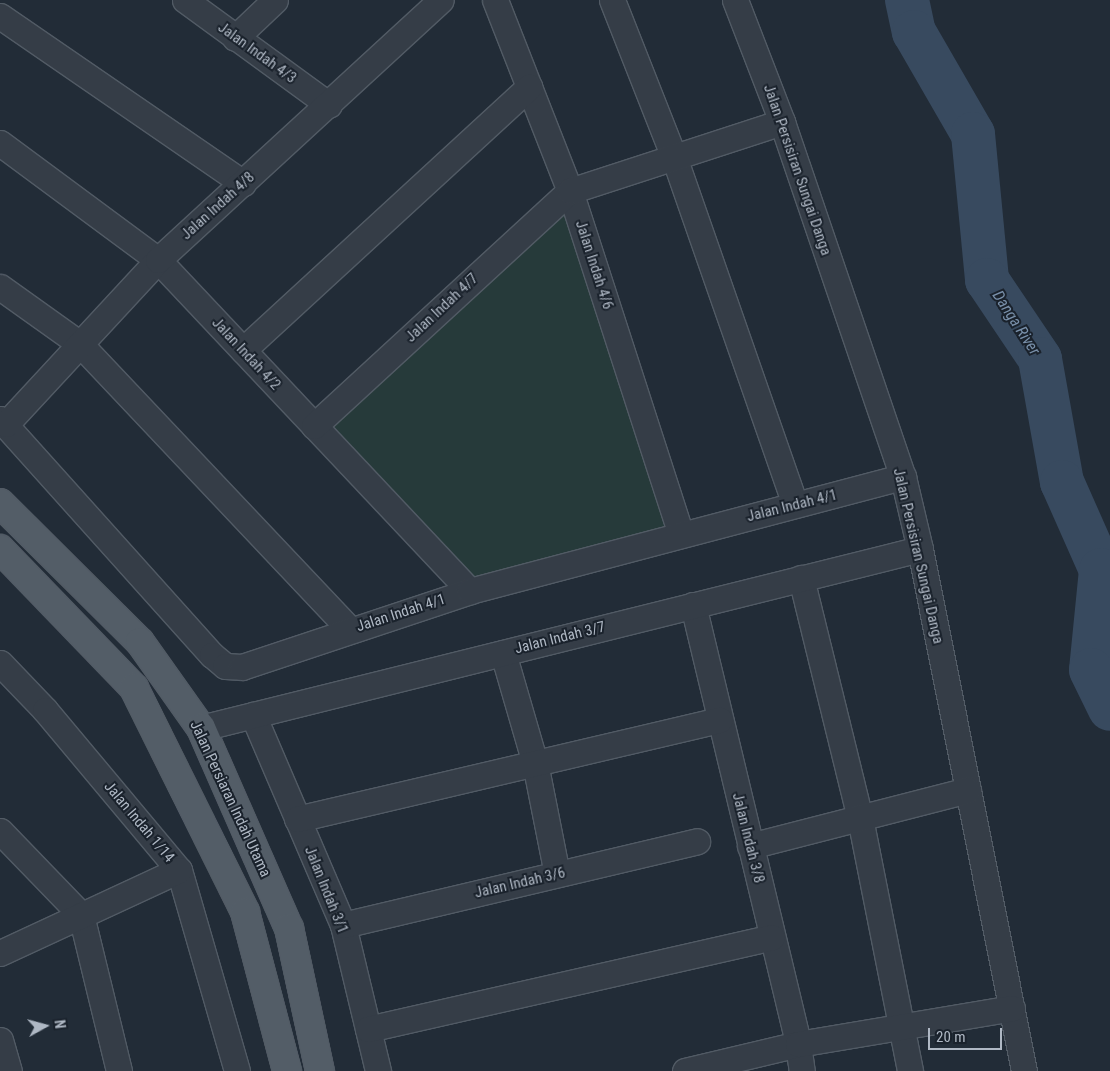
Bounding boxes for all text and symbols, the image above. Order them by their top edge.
street label: Jalan Indah 4/3 [214,19,300,87]
street label: Jalan Persisiran Sungai Danga [759,82,835,258]
street label: Jalan Indah 4/8 [178,168,258,244]
street label: Jalan Indah 4/6 [571,218,617,312]
street label: Jalan Indah 4/7 [402,270,482,346]
water label: Danga River [988,287,1044,359]
street label: Jalan Indah 4/2 [208,314,284,394]
street label: Jalan Persisiran Sungai Danga [889,466,947,646]
street label: Jalan Indah 4/1 [745,486,839,526]
street label: Jalan Indah 4/1 [354,590,448,636]
street label: Jalan Indah 3/7 [513,618,607,658]
street label: Jalan Persiaran Indah Utama [186,718,274,880]
street label: Jalan Indah 1/14 [100,778,178,866]
street label: Jalan Indah 3/8 [728,791,768,885]
street label: Jalan Indah 3/1 [300,844,352,936]
street label: Jalan Indah 3/6 [473,864,567,902]
north arrow [20,1001,70,1051]
scale bar [930,1018,1004,1050]
text: N [51,1019,68,1029]
text: 20 m [936,1028,966,1046]

